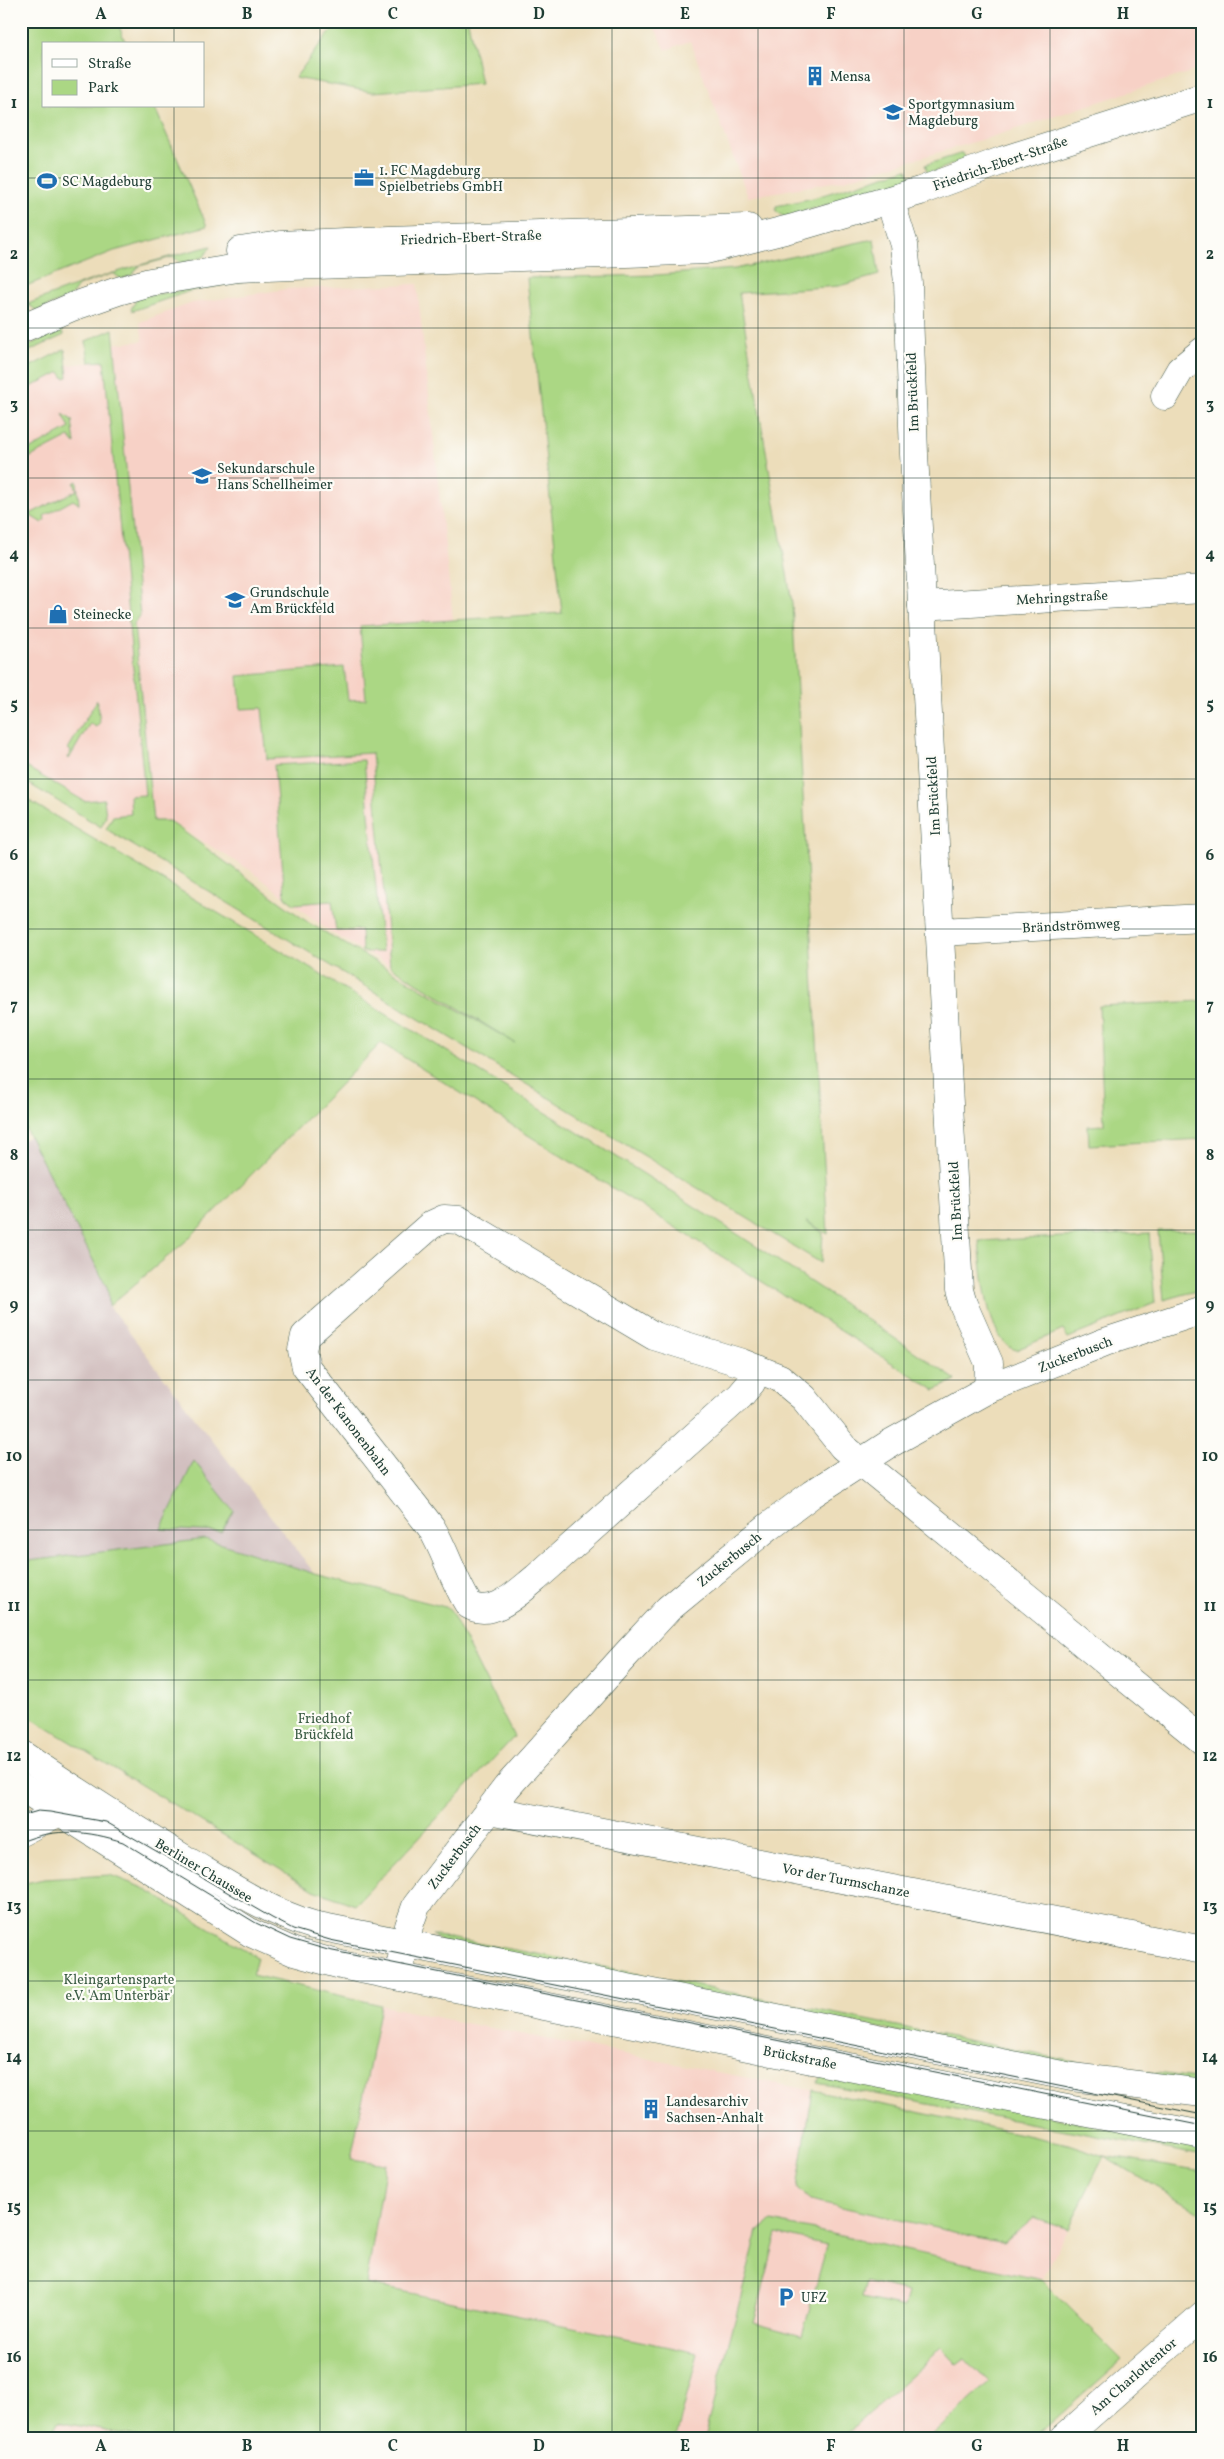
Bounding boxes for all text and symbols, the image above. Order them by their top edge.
text: A [95,4,107,26]
text: B [242,4,253,26]
text: C [388,4,398,26]
text: D [533,4,545,26]
text: E [680,4,690,26]
text: F [826,4,836,26]
text: G [971,4,983,26]
text: H [1117,4,1129,26]
legend [42,42,205,108]
text: Straße [88,54,131,75]
building icon: Mensa [804,65,826,87]
place label: Mensa [830,68,871,87]
text: Park [88,78,119,99]
text: 1 [11,93,17,115]
text: 1 [1207,93,1213,115]
place label: Sportgymnasium Magdeburg [908,96,1015,131]
school or university icon: Sportgymnasium Magdeburg [882,101,904,123]
street label: Friedrich-Ebert-Straße [931,132,1071,196]
place label: 1. FC Magdeburg Spielbetriebs GmbH [379,162,503,197]
office icon: 1. FC Magdeburg Spielbetriebs GmbH [353,167,375,189]
sports icon: SC Magdeburg [36,170,58,192]
place label: SC Magdeburg [62,173,152,192]
street label: Friedrich-Ebert-Straße [400,227,542,250]
text: 2 [10,244,18,266]
text: 2 [1206,244,1214,266]
street label: Im Brückfeld [903,352,924,432]
text: 3 [10,394,18,416]
text: 3 [1206,394,1214,416]
place label: Sekundarschule Hans Schellheimer [217,460,333,495]
school or university icon: Sekundarschule Hans Schellheimer [191,465,213,487]
text: 4 [9,544,19,566]
text: 4 [1205,544,1215,566]
place label: Grundschule Am Brückfeld [250,584,335,619]
street label: Mehringstraße [1016,587,1109,610]
school or university icon: Grundschule Am Brückfeld [224,589,246,611]
shop icon: Steinecke [47,603,69,625]
place label: Steinecke [73,606,132,625]
text: 5 [10,694,18,716]
text: 5 [1206,694,1214,716]
street label: Im Brückfeld [923,756,946,836]
text: 6 [10,845,19,867]
text: 6 [1206,845,1215,867]
street label: Brändströmweg [1021,914,1121,939]
text: 7 [10,995,18,1017]
text: 7 [1206,995,1214,1017]
text: 8 [10,1145,18,1167]
text: 8 [1206,1145,1214,1167]
street label: Im Brückfeld [945,1161,968,1241]
text: 9 [10,1295,19,1317]
text: 9 [1206,1295,1215,1317]
street label: Zuckerbusch [1036,1332,1116,1378]
street label: An der Kanonenbahn [301,1364,395,1480]
text: 10 [6,1446,22,1468]
text: 10 [1202,1446,1218,1468]
street label: Zuckerbusch [694,1528,766,1592]
text: 11 [8,1596,20,1618]
text: 11 [1204,1596,1216,1618]
park label: Friedhof Brückfeld [294,1710,354,1745]
text: 12 [7,1746,21,1768]
text: 12 [1203,1746,1217,1768]
street label: Zuckerbusch [424,1820,486,1894]
street label: Berliner Chaussee [151,1835,256,1908]
street label: Vor der Turmschanze [780,1860,912,1903]
text: 13 [7,1896,21,1918]
text: 13 [1203,1896,1217,1918]
park label: Kleingartensparte e.V. 'Am Unterbär' [64,1971,175,2006]
street label: Brückstraße [761,2042,839,2075]
text: 14 [6,2047,22,2069]
text: 14 [1202,2047,1218,2069]
place label: Landesarchiv Sachsen-Anhalt [666,2093,764,2128]
building icon: Landesarchiv Sachsen-Anhalt [640,2098,662,2120]
text: 15 [7,2197,21,2219]
text: 15 [1203,2197,1217,2219]
parking icon: UFZ [775,2286,797,2308]
place label: UFZ [801,2289,827,2308]
street label: Am Charlottentor [1086,2334,1182,2420]
text: 16 [6,2347,22,2369]
text: 16 [1202,2347,1218,2369]
text: A [95,2436,107,2458]
text: B [242,2436,253,2458]
text: C [388,2436,398,2458]
text: D [533,2436,545,2458]
text: E [680,2436,690,2458]
text: F [826,2436,836,2458]
text: G [971,2436,983,2458]
text: H [1117,2436,1129,2458]

